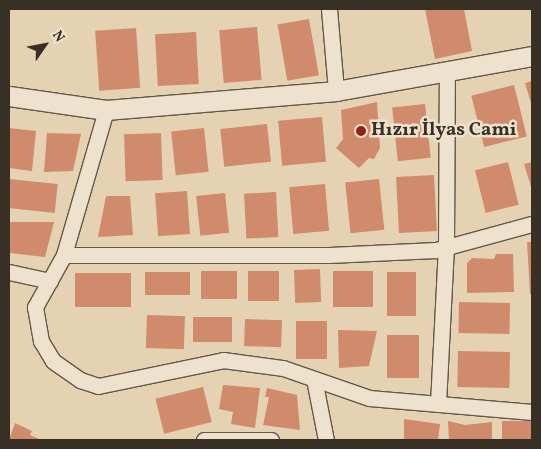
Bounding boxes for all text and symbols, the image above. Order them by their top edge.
north arrow [20,20,70,70]
text: N [47,27,69,46]
place label: Hızır İlyas Cami [371,120,517,142]
marker: Hızır İlyas Cami [355,125,367,137]

